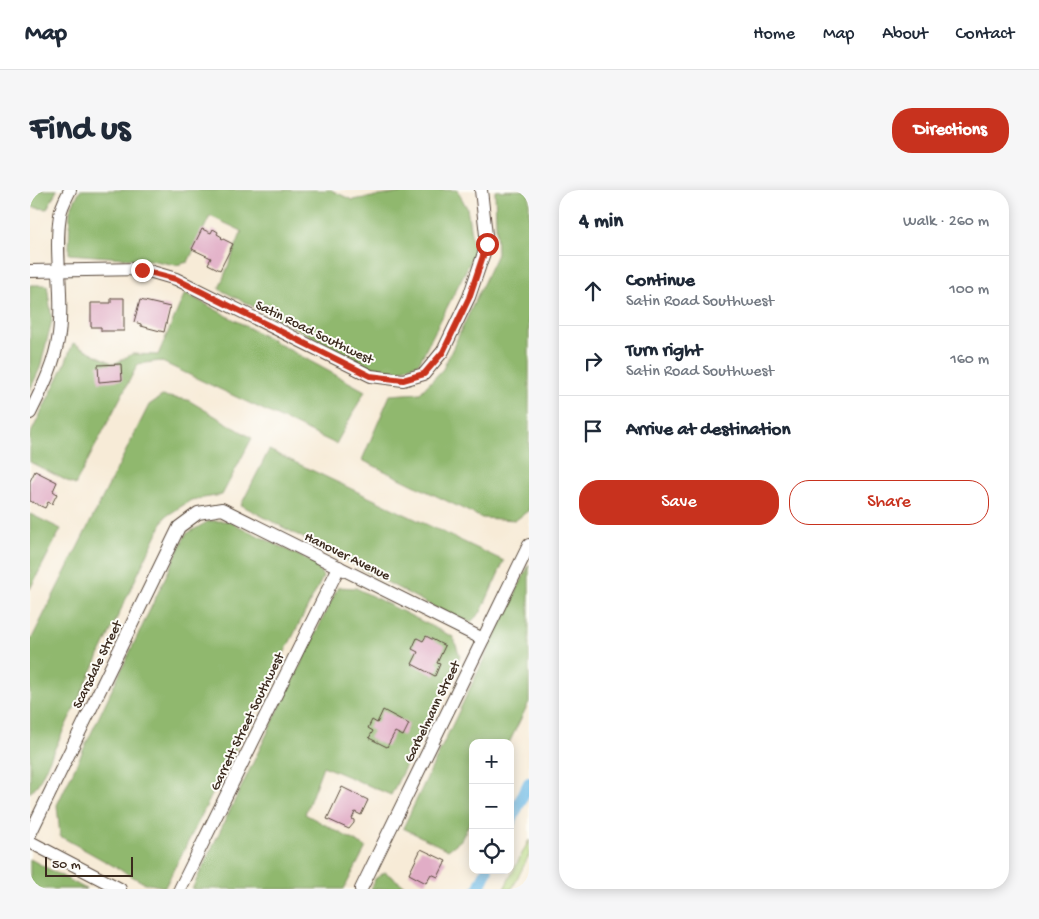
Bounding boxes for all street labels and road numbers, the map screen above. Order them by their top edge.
street label: Satin Road Southwest [252,297,377,370]
street label: Hanover Avenue [301,529,393,586]
street label: Scarsdale Street [70,617,128,712]
street label: Garrett Street Southwest [207,649,290,794]
street label: Garbelmann Street [401,657,466,766]

